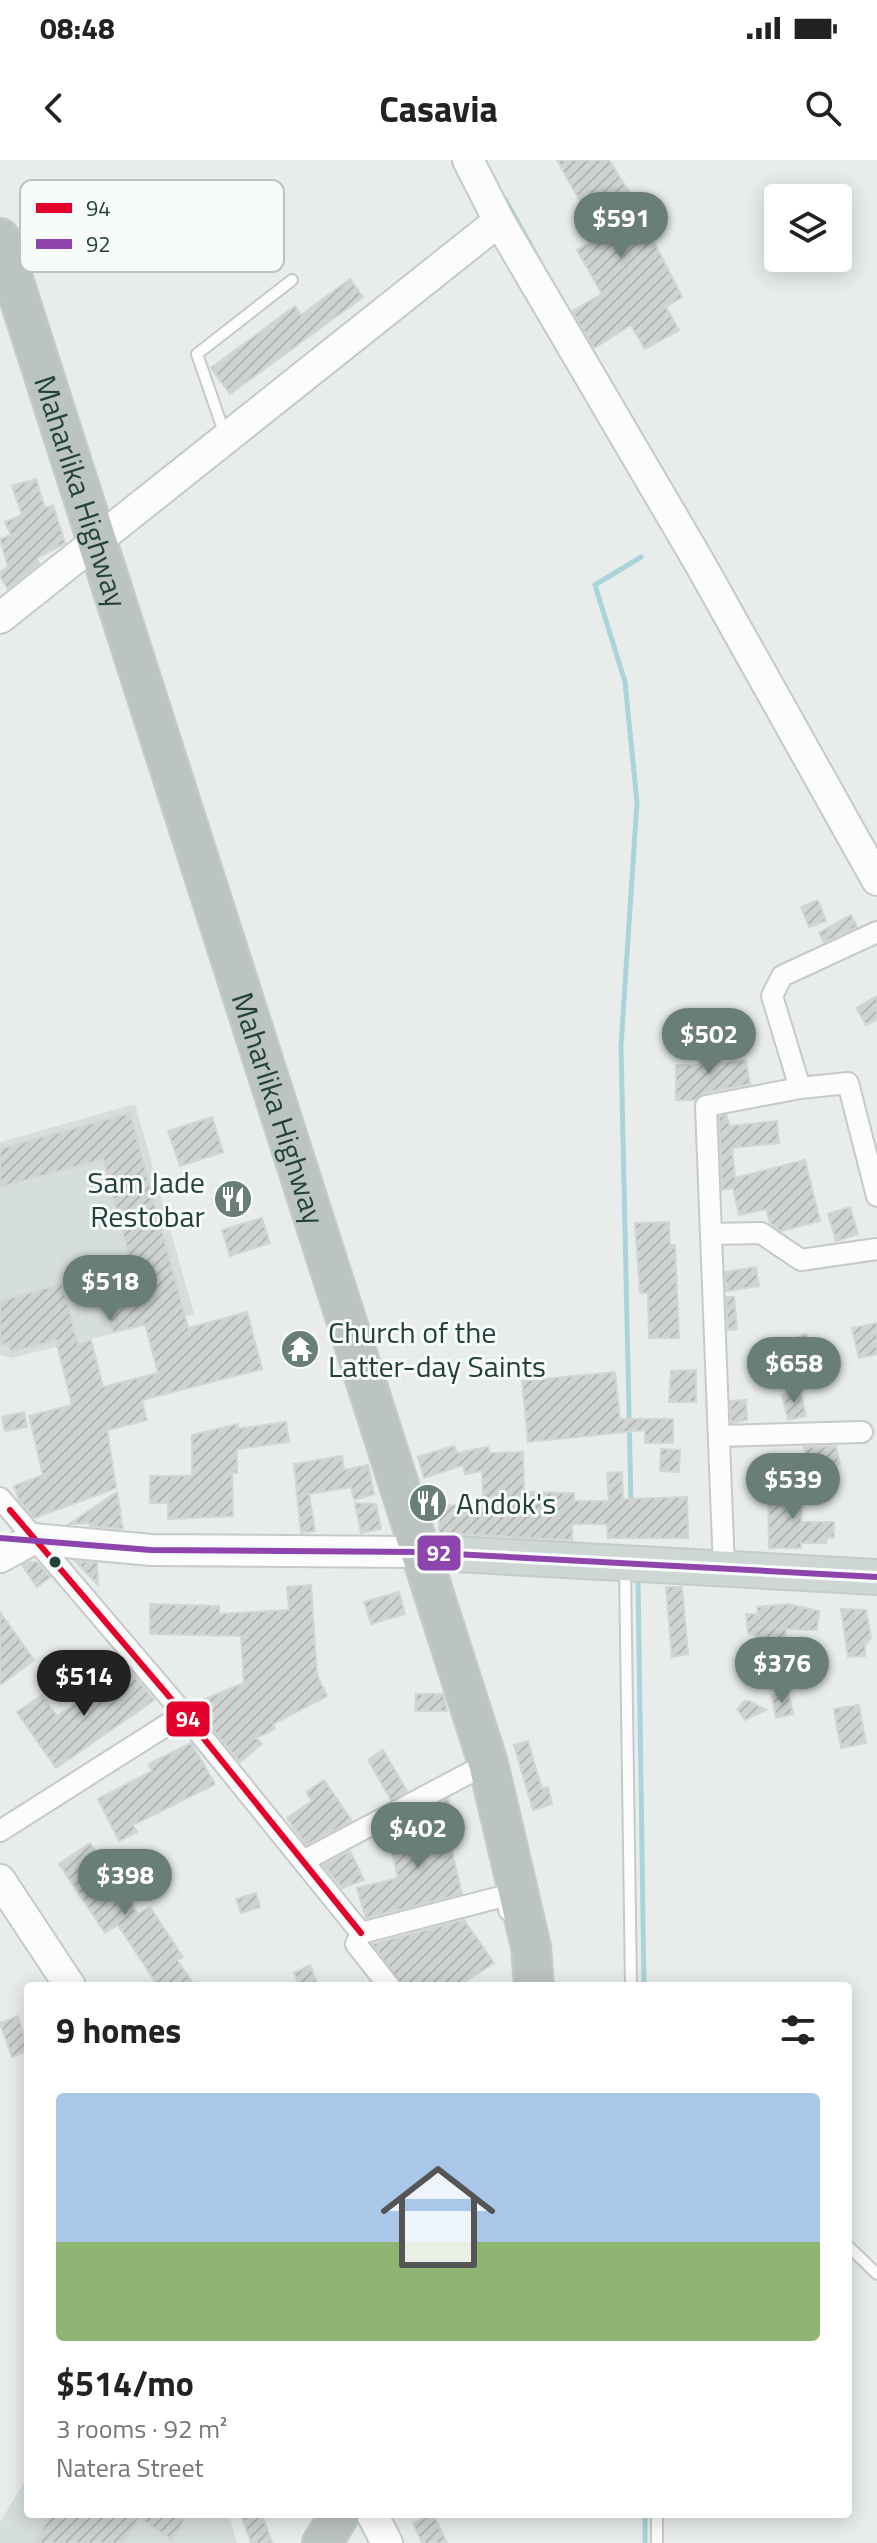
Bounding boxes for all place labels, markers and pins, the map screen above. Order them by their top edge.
pin: $591 [574,192,668,260]
pin: $502 [662,1008,756,1076]
place label: Sam Jade Restobar [87,1159,205,1239]
restaurant icon: Sam Jade Restobar [212,1178,254,1220]
pin: $518 [63,1255,157,1323]
place label: Church of the Latter-day Saints [328,1309,546,1389]
temple icon: Church of the Latter-day Saints [279,1328,321,1370]
pin: $658 [747,1337,841,1405]
pin: $539 [746,1453,840,1521]
place label: Andok's [456,1480,556,1526]
restaurant icon: Andok's [407,1482,449,1524]
unlabelled marker [47,1554,63,1570]
pin: $376 [735,1637,829,1705]
pin: $514 [37,1650,131,1718]
pin: $402 [371,1802,465,1870]
pin: $398 [78,1849,172,1917]

